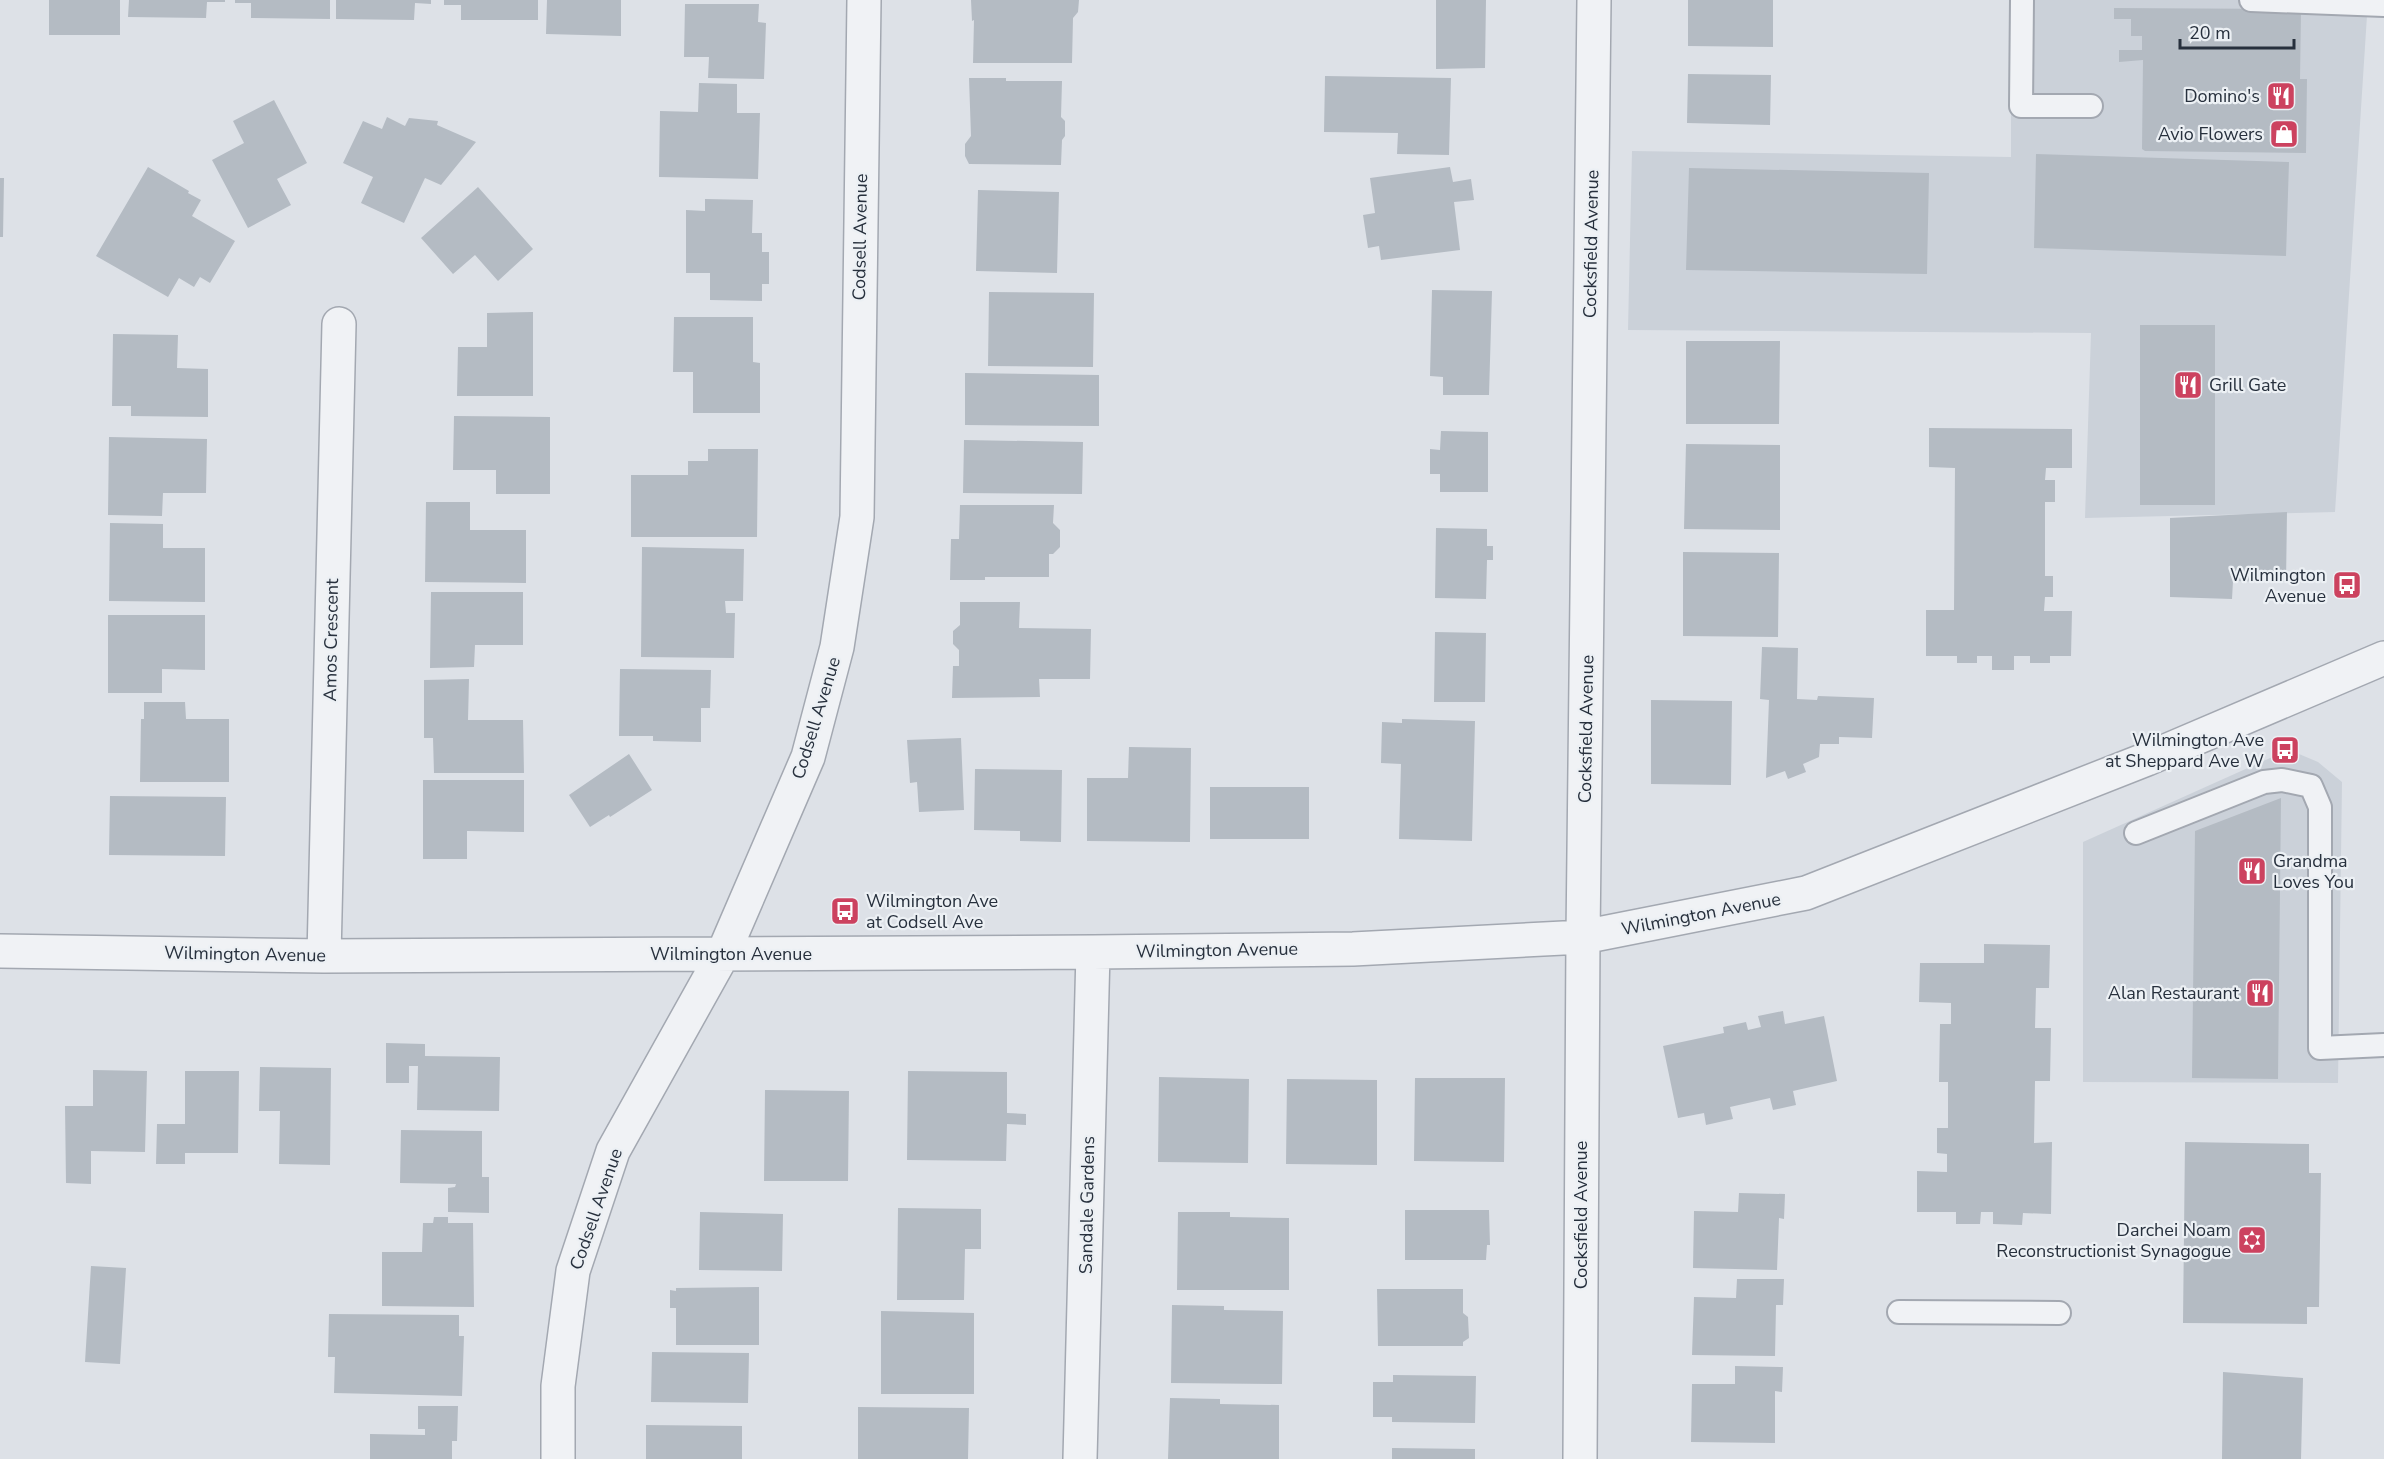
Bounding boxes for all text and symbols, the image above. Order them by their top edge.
scale bar [2180,12,2294,50]
text: 20 m [2189,21,2231,45]
restaurant icon: Domino's [2265,80,2297,112]
place label: Domino's [2184,84,2260,108]
shop icon: Avio Flowers [2268,118,2300,150]
place label: Avio Flowers [2158,122,2263,146]
street label: Cocksfield Avenue [1578,170,1604,318]
street label: Codsell Avenue [847,173,873,301]
restaurant icon: Grill Gate [2172,369,2204,401]
place label: Grill Gate [2209,373,2286,397]
place label: Wilmington Avenue [2230,563,2326,608]
bus stop icon: Wilmington Avenue [2331,569,2363,601]
street label: Amos Crescent [318,578,344,702]
street label: Codsell Avenue [786,654,846,782]
street label: Cocksfield Avenue [1573,655,1599,803]
place label: Wilmington Ave at Sheppard Ave W [2105,728,2264,773]
bus stop icon: Wilmington Ave at Sheppard Ave W [2269,734,2301,766]
place label: Grandma Loves You [2273,849,2354,894]
restaurant icon: Grandma Loves You [2236,855,2268,887]
street label: Wilmington Avenue [1619,887,1783,941]
place label: Wilmington Ave at Codsell Ave [866,889,998,934]
bus stop icon: Wilmington Ave at Codsell Ave [829,895,861,927]
street label: Wilmington Avenue [1136,937,1298,963]
street label: Wilmington Avenue [164,941,326,967]
street label: Wilmington Avenue [650,942,812,966]
restaurant icon: Alan Restaurant [2244,977,2276,1009]
place label: Alan Restaurant [2108,981,2240,1005]
street label: Sandale Gardens [1074,1136,1100,1274]
street label: Cocksfield Avenue [1569,1141,1593,1289]
street label: Codsell Avenue [564,1145,628,1273]
place label: Darchei Noam Reconstructionist Synagogue [1996,1218,2231,1263]
synagogue icon: Darchei Noam Reconstructionist Synagogue [2236,1224,2268,1256]

